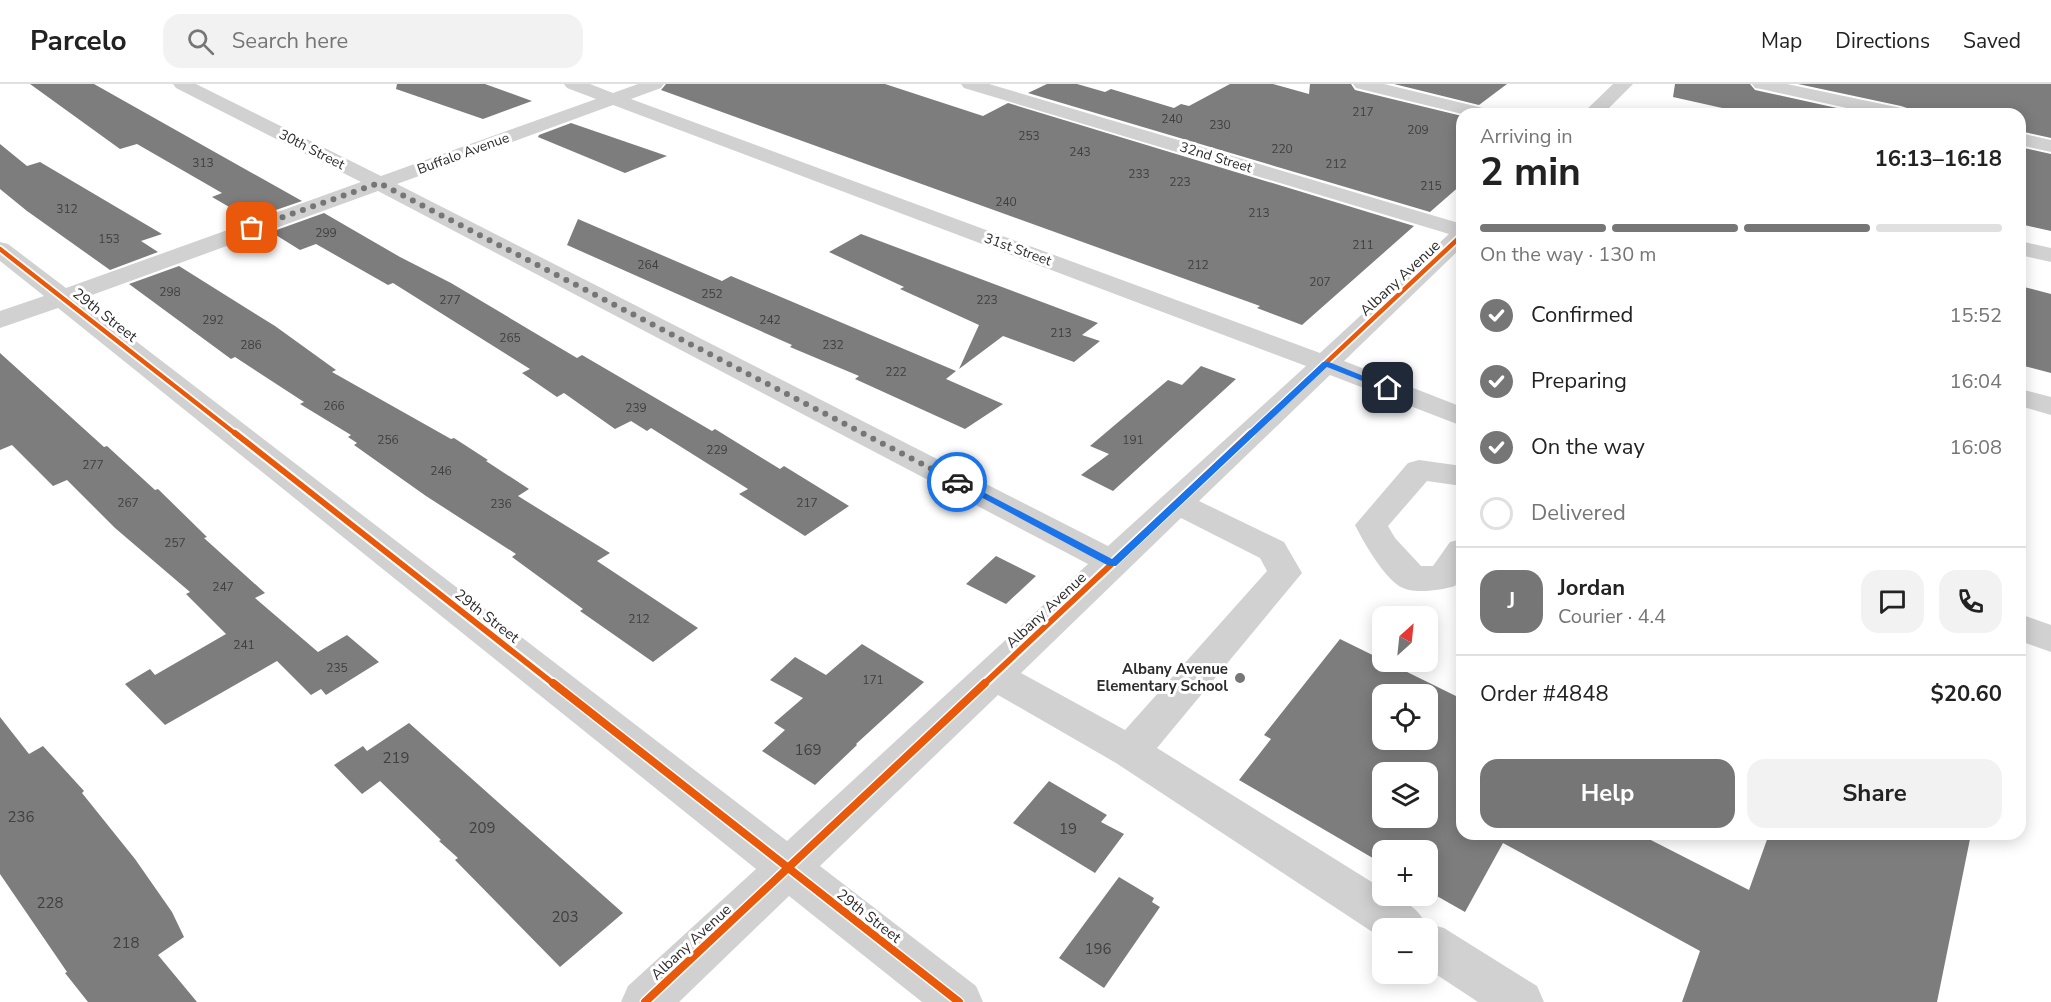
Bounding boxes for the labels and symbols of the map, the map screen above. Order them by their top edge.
house number: 217 [1352,104,1374,120]
house number: 240 [1161,111,1183,127]
house number: 230 [1209,117,1231,133]
house number: 209 [1407,122,1429,138]
street label: 30th Street [276,125,348,174]
street label: Buffalo Avenue [414,128,512,179]
house number: 253 [1018,128,1040,144]
street label: 32nd Street [1177,137,1254,178]
house number: 220 [1271,141,1293,157]
house number: 243 [1069,144,1091,160]
house number: 313 [192,155,214,171]
house number: 212 [1325,156,1347,172]
house number: 233 [1128,166,1150,182]
house number: 223 [1169,174,1191,190]
house number: 215 [1420,178,1442,194]
house number: 240 [995,194,1017,210]
house number: 312 [56,201,78,217]
pin [226,202,277,253]
house number: 213 [1248,205,1270,221]
house number: 299 [315,225,337,241]
street label: 31st Street [982,229,1054,270]
house number: 153 [98,231,120,247]
street label: Albany Avenue [1355,236,1445,320]
house number: 211 [1352,237,1374,253]
house number: 264 [637,257,659,273]
house number: 212 [1187,257,1209,273]
house number: 207 [1309,274,1331,290]
street label: 29th Street [69,284,142,347]
house number: 298 [159,284,181,300]
house number: 252 [701,286,723,302]
house number: 277 [439,292,461,308]
house number: 223 [976,292,998,308]
house number: 292 [202,312,224,328]
house number: 242 [759,312,781,328]
house number: 213 [1050,325,1072,341]
house number: 265 [499,330,521,346]
house number: 286 [240,337,262,353]
house number: 232 [822,337,844,353]
pin [1362,362,1413,413]
house number: 222 [885,364,907,380]
house number: 266 [323,398,345,414]
house number: 239 [625,400,647,416]
house number: 256 [377,432,399,448]
house number: 191 [1122,432,1144,448]
house number: 229 [706,442,728,458]
courier [927,452,987,512]
house number: 277 [82,457,104,473]
house number: 246 [430,463,452,479]
house number: 267 [117,495,139,511]
house number: 217 [796,495,818,511]
house number: 236 [490,496,512,512]
house number: 257 [164,535,186,551]
street label: Albany Avenue [1001,568,1091,652]
house number: 247 [212,579,234,595]
street label: 29th Street [451,585,524,648]
north arrow [1372,606,1438,672]
house number: 212 [628,611,650,627]
house number: 241 [233,637,255,653]
place label: Albany Avenue Elementary School [1097,659,1228,696]
house number: 235 [326,660,348,676]
marker: Albany Avenue Elementary School [1233,671,1247,685]
house number: 171 [862,672,884,688]
house number: 169 [794,740,822,760]
house number: 219 [382,748,410,768]
house number: 236 [7,807,35,827]
house number: 209 [468,818,496,838]
house number: 19 [1059,819,1077,839]
street label: 29th Street [833,885,906,948]
house number: 228 [36,893,64,913]
street label: Albany Avenue [646,900,736,984]
house number: 203 [551,907,579,927]
house number: 218 [112,933,140,953]
house number: 196 [1084,939,1112,959]

